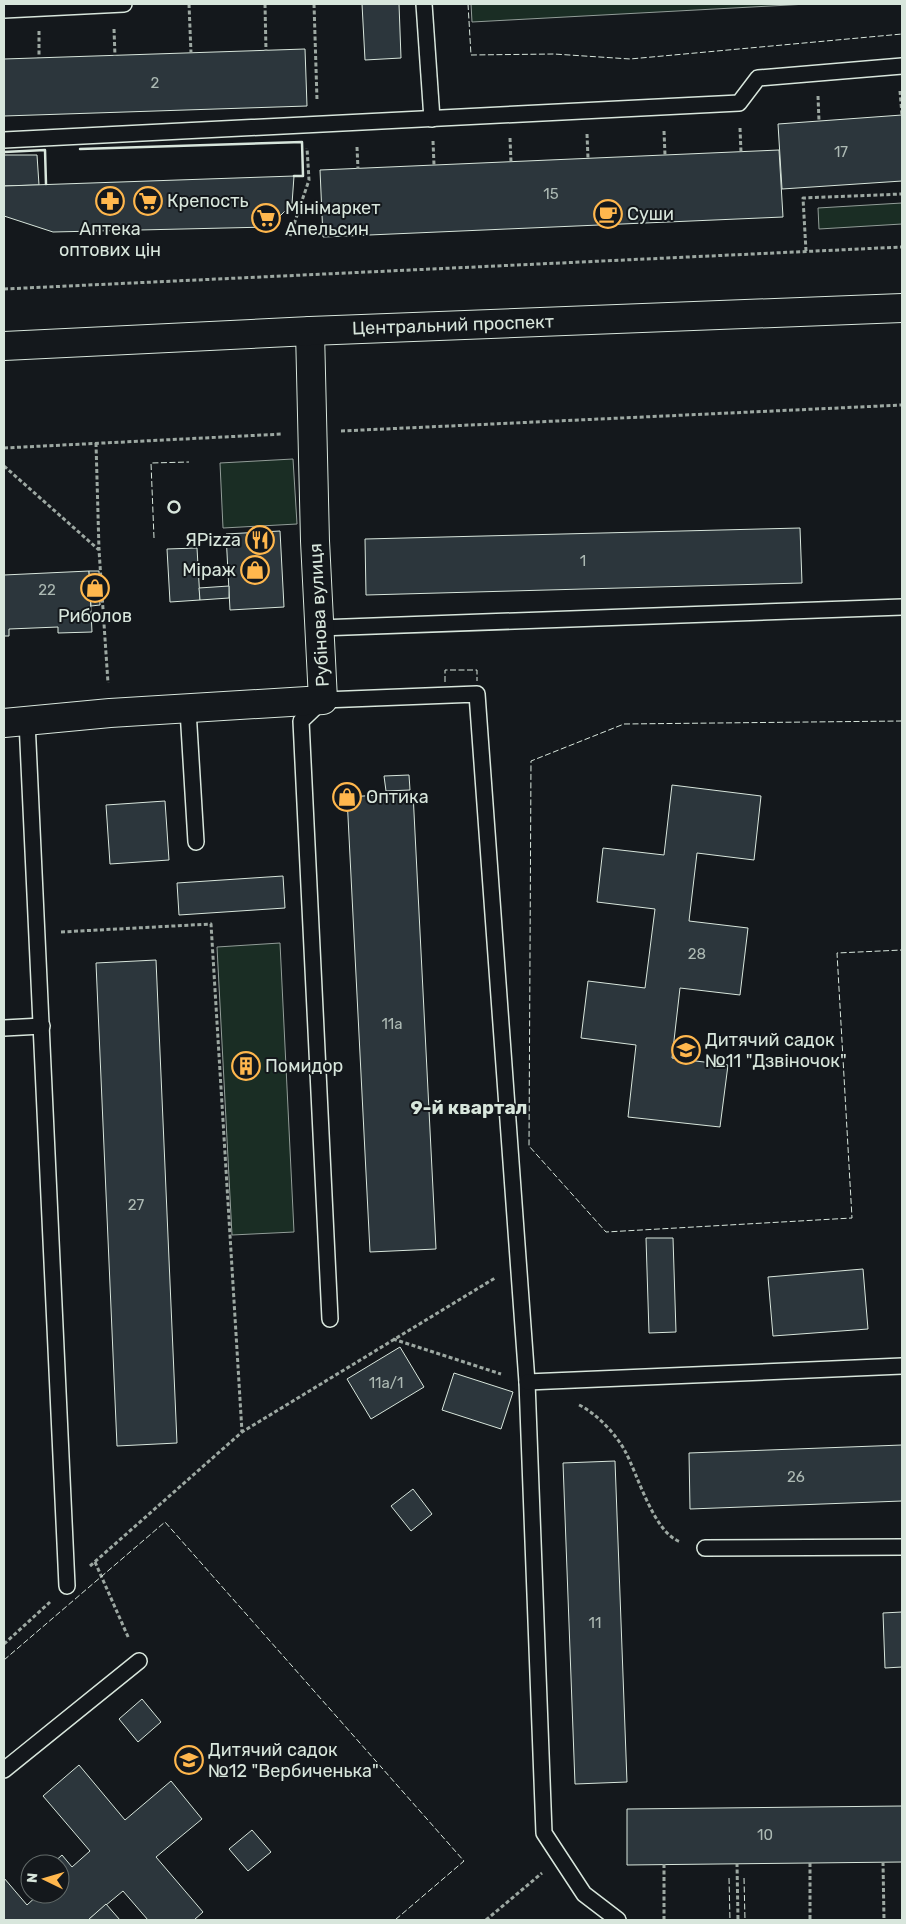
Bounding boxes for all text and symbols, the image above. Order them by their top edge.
house number: 2 [151,74,160,92]
house number: 17 [834,143,848,161]
house number: 15 [543,185,559,203]
pharmacy icon: Аптека оптових цін [95,186,125,216]
supermarket icon: Крепость [133,186,163,216]
place label: Крепость [167,190,249,212]
place label: Мінімаркет Апельсин [285,197,380,240]
cafe icon: Суши [593,199,623,229]
supermarket icon: Мінімаркет Апельсин [251,203,281,233]
place label: Суши [627,203,674,225]
place label: Аптека оптових цін [59,218,161,261]
street label: Центральний проспект [352,310,554,340]
restaurant icon: ЯPizza [245,525,275,555]
place label: ЯPizza [185,529,241,551]
street label: Рубінова вулиця [304,543,334,687]
house number: 1 [580,552,586,570]
shop icon: Міраж [240,555,270,585]
place label: Міраж [182,559,236,581]
shop icon: Риболов [80,573,110,603]
house number: 22 [38,581,56,599]
place label: Риболов [58,605,132,627]
shop icon: Оптика [332,782,362,812]
place label: Оптика [366,786,429,808]
house number: 28 [688,945,706,963]
house number: 11а [381,1015,403,1033]
place label: Дитячий садок №11 "Дзвіночок" [705,1029,847,1072]
school or university icon: Дитячий садок №11 "Дзвіночок" [671,1035,701,1065]
building icon: Помидор [231,1051,261,1081]
place label: Помидор [265,1055,343,1077]
district label: 9-й квартал [410,1096,528,1119]
house number: 27 [128,1196,145,1214]
house number: 11а/1 [369,1374,403,1392]
house number: 26 [787,1468,805,1486]
house number: 11 [589,1614,601,1632]
place label: Дитячий садок №12 "Вербиченька" [208,1739,379,1782]
school or university icon: Дитячий садок №12 "Вербиченька" [174,1745,204,1775]
house number: 10 [757,1826,773,1844]
north arrow [20,1854,70,1904]
text: N [24,1872,41,1884]

